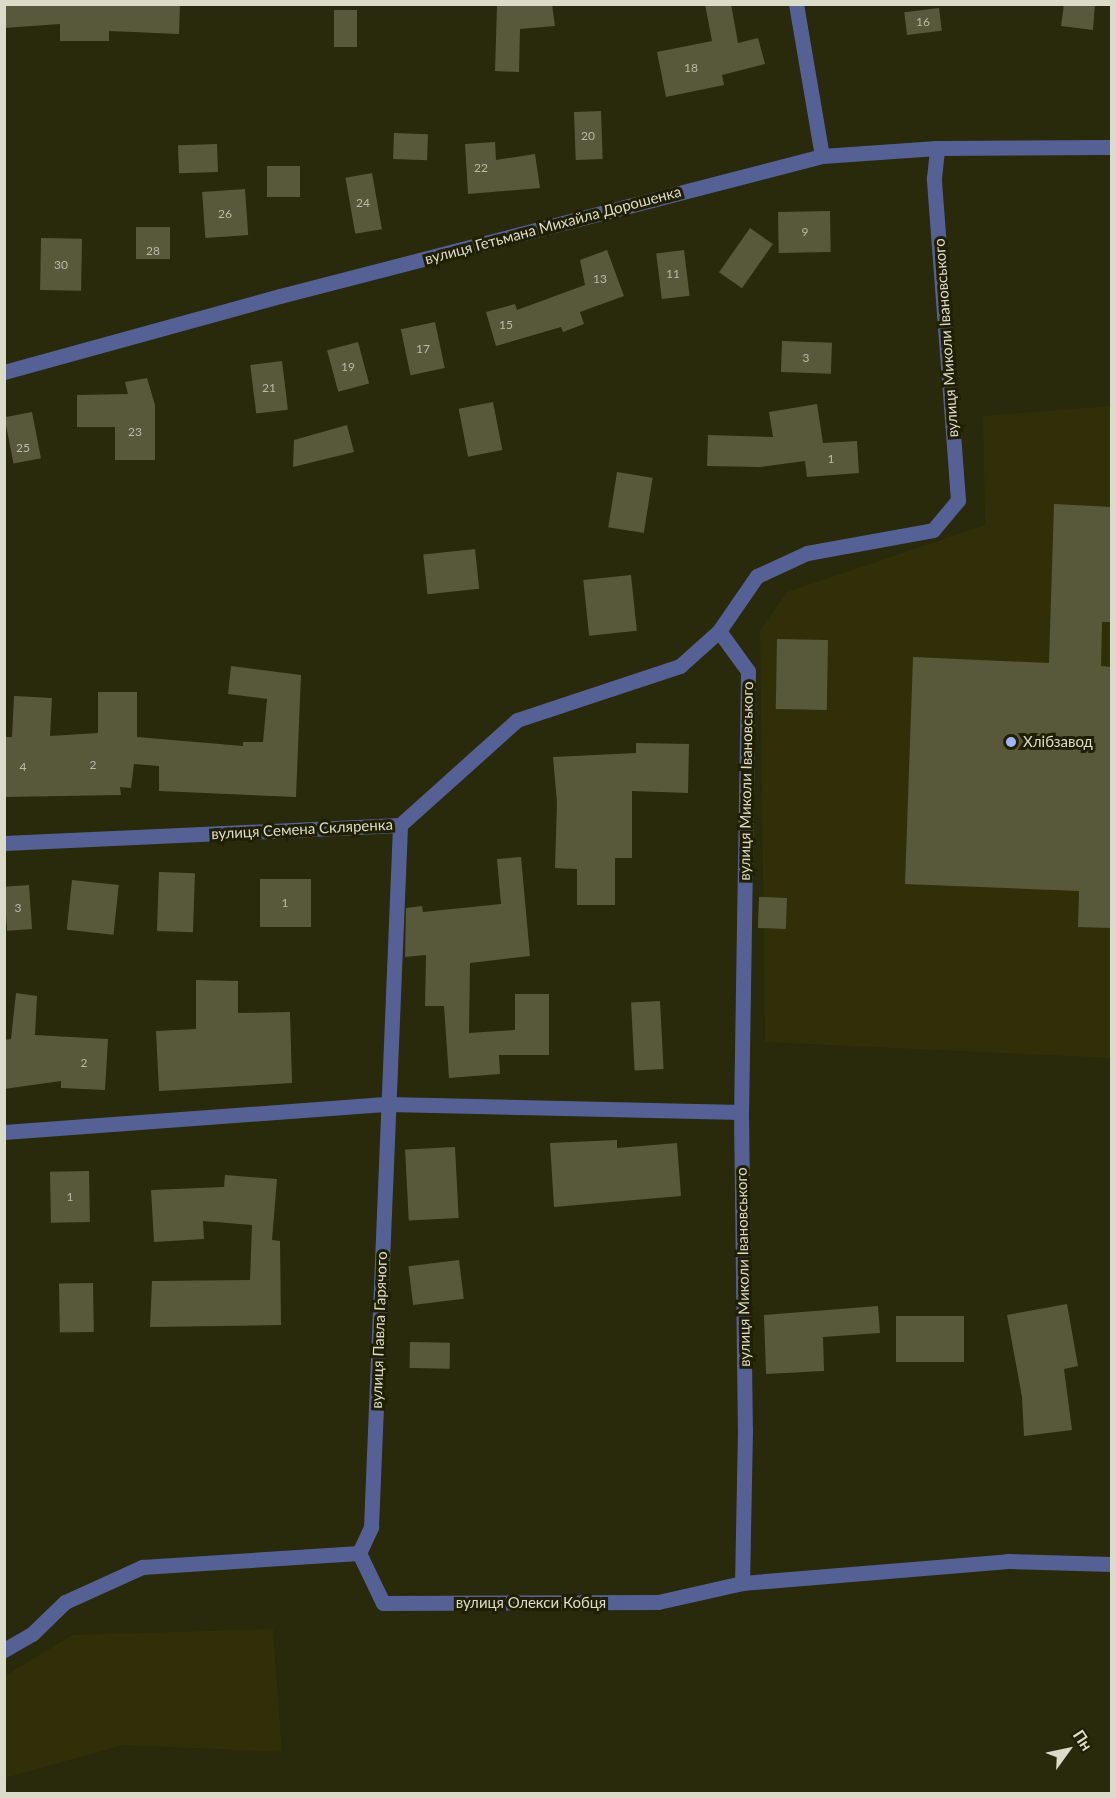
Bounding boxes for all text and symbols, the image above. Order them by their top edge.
house number: 16 [916,15,930,29]
house number: 18 [684,61,698,75]
house number: 20 [581,129,595,143]
house number: 22 [474,161,488,175]
street label: вулиця Гетьмана Михайла Дорошенка [423,182,683,268]
house number: 24 [356,196,370,210]
house number: 26 [218,207,232,221]
house number: 9 [802,225,808,239]
street label: вулиця Миколи Івановського [930,238,962,438]
house number: 28 [146,244,160,258]
house number: 30 [54,258,68,272]
house number: 11 [666,267,680,281]
house number: 13 [593,272,607,286]
house number: 15 [499,318,513,332]
house number: 17 [416,342,430,356]
house number: 3 [803,351,809,365]
house number: 19 [341,360,355,374]
house number: 21 [262,381,276,395]
house number: 23 [128,425,142,439]
house number: 25 [16,441,30,455]
house number: 1 [828,452,834,466]
street label: вулиця Миколи Івановського [735,681,757,881]
place label: Хлібзавод [1023,733,1093,751]
marker: Хлібзавод [1004,735,1018,749]
house number: 2 [90,758,96,772]
house number: 4 [20,760,26,774]
street label: вулиця Семена Скляренка [211,815,393,843]
house number: 1 [282,896,288,910]
house number: 3 [15,901,21,915]
house number: 2 [81,1056,87,1070]
street label: вулиця Миколи Івановського [732,1167,754,1367]
house number: 1 [67,1190,73,1204]
street label: вулиця Павла Гарячого [367,1251,391,1409]
street label: вулиця Олекси Кобця [456,1594,606,1612]
north arrow [1038,1720,1098,1780]
text: Пн [1070,1726,1097,1754]

